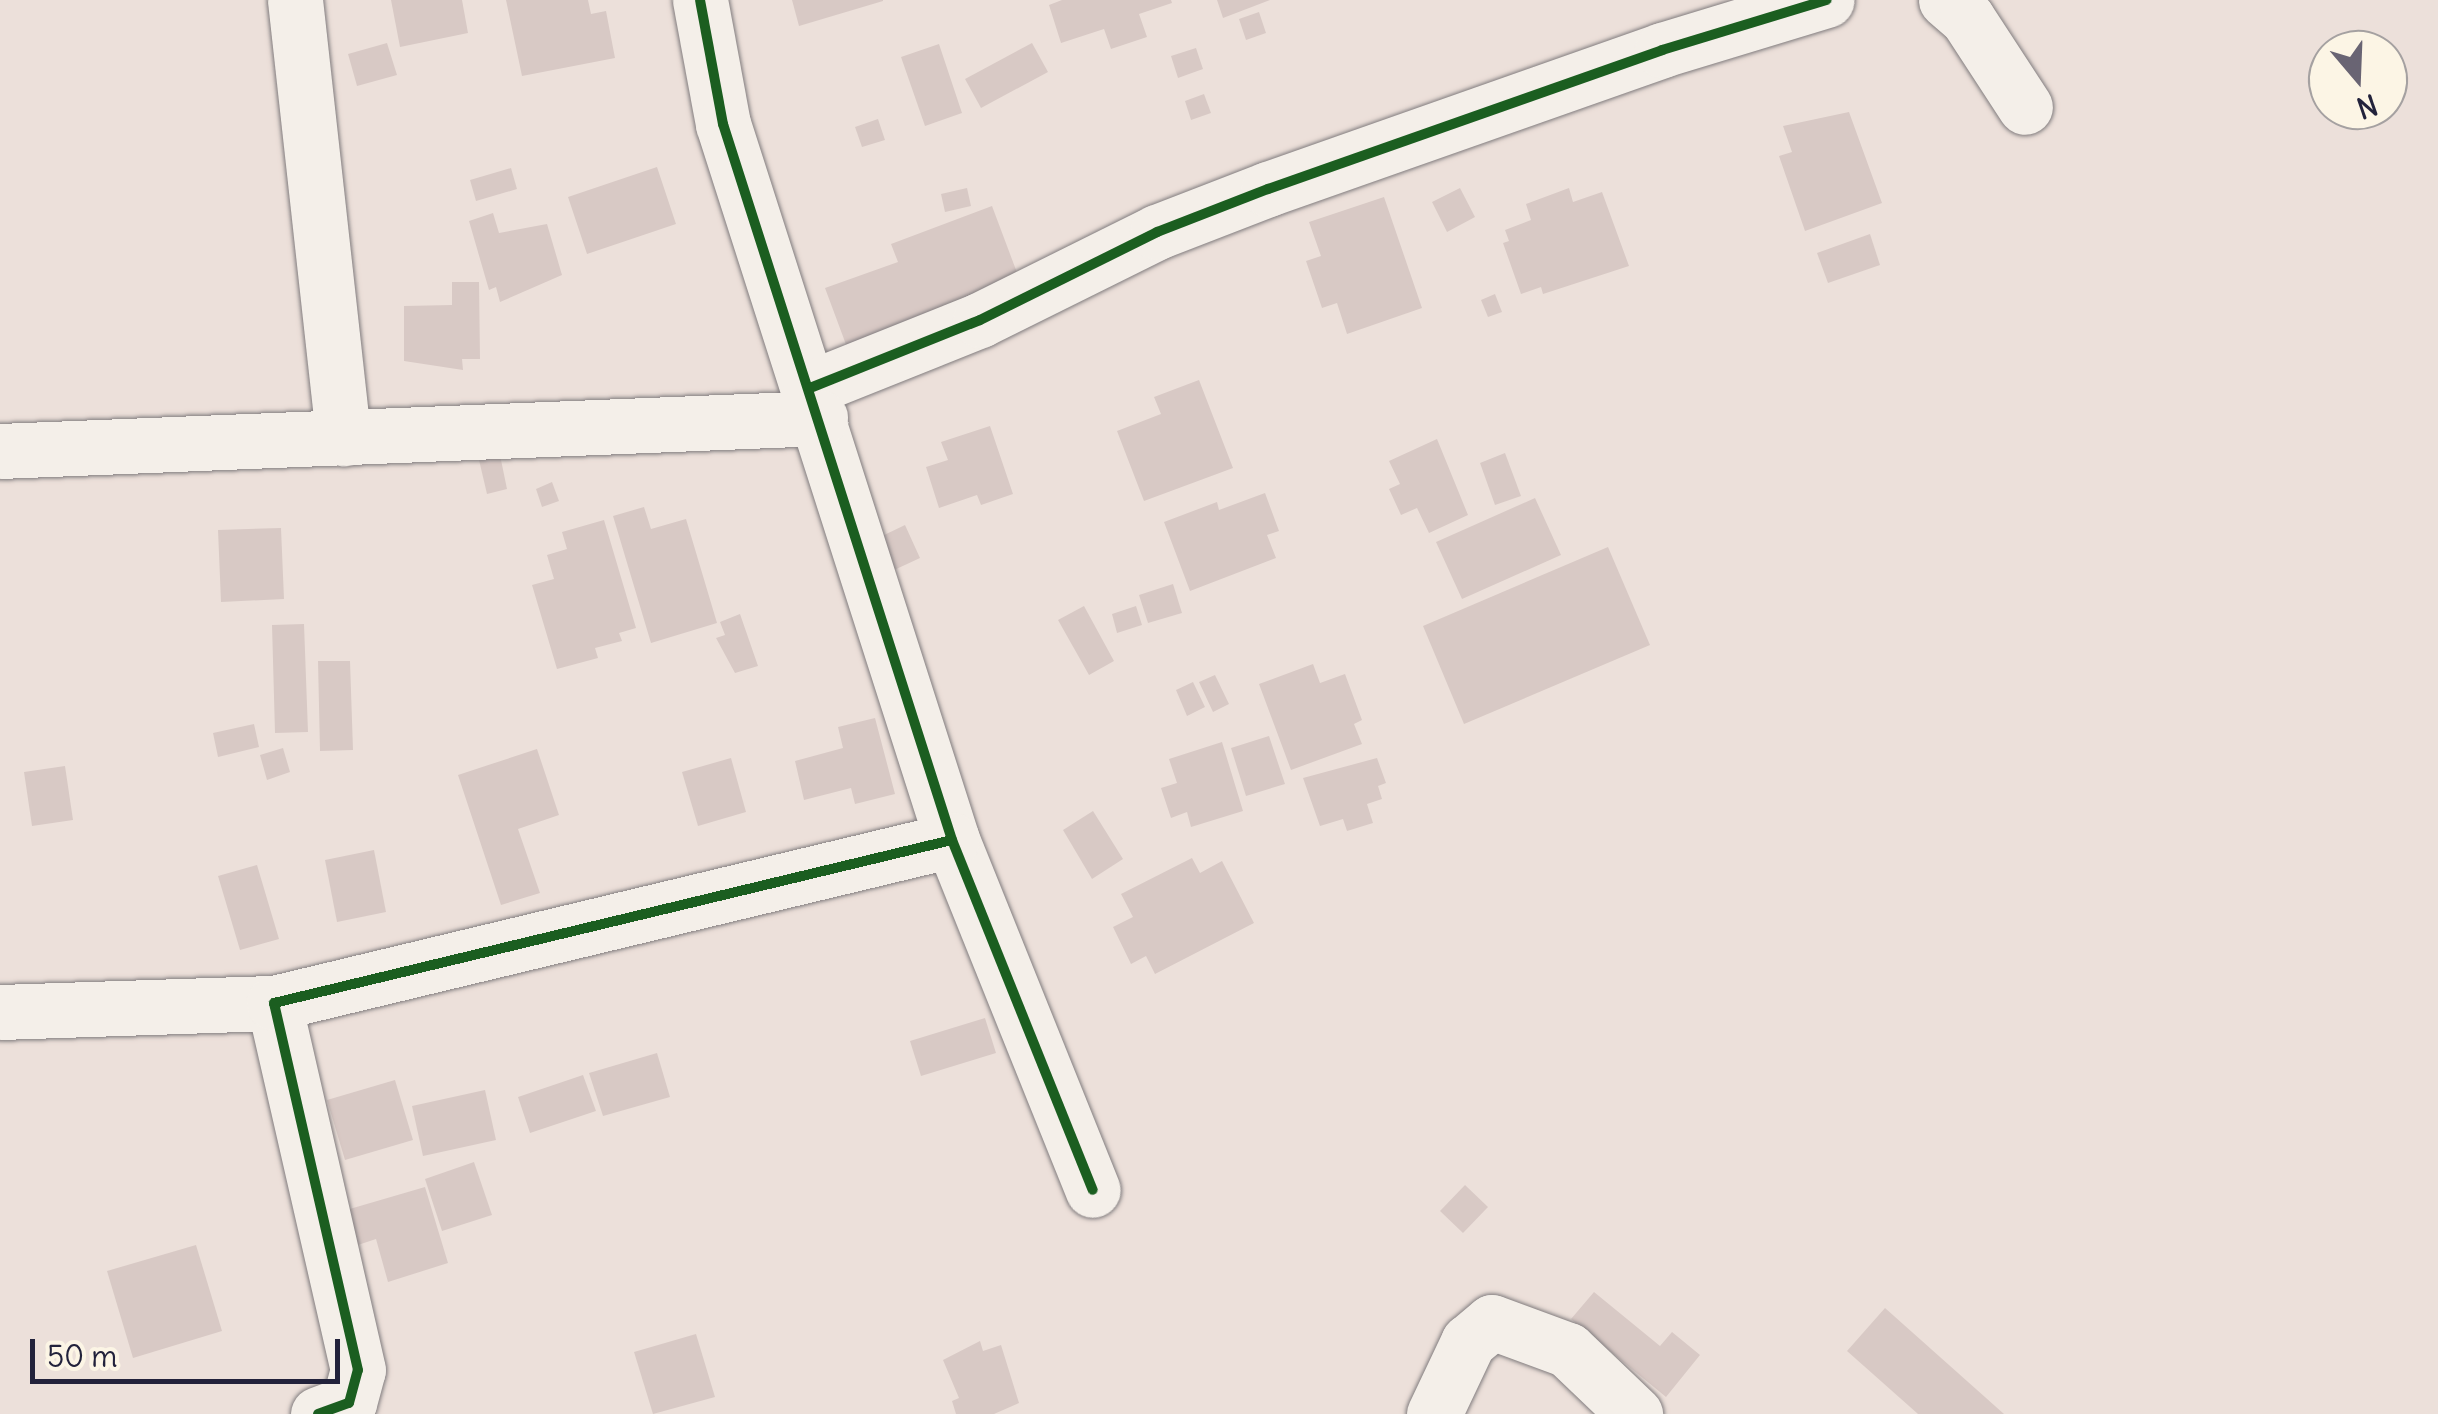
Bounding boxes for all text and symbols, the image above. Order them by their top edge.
north arrow [2308,30,2408,130]
text: N [2352,86,2382,127]
scale bar [35,1319,345,1381]
text: 50 m [47,1337,117,1375]

